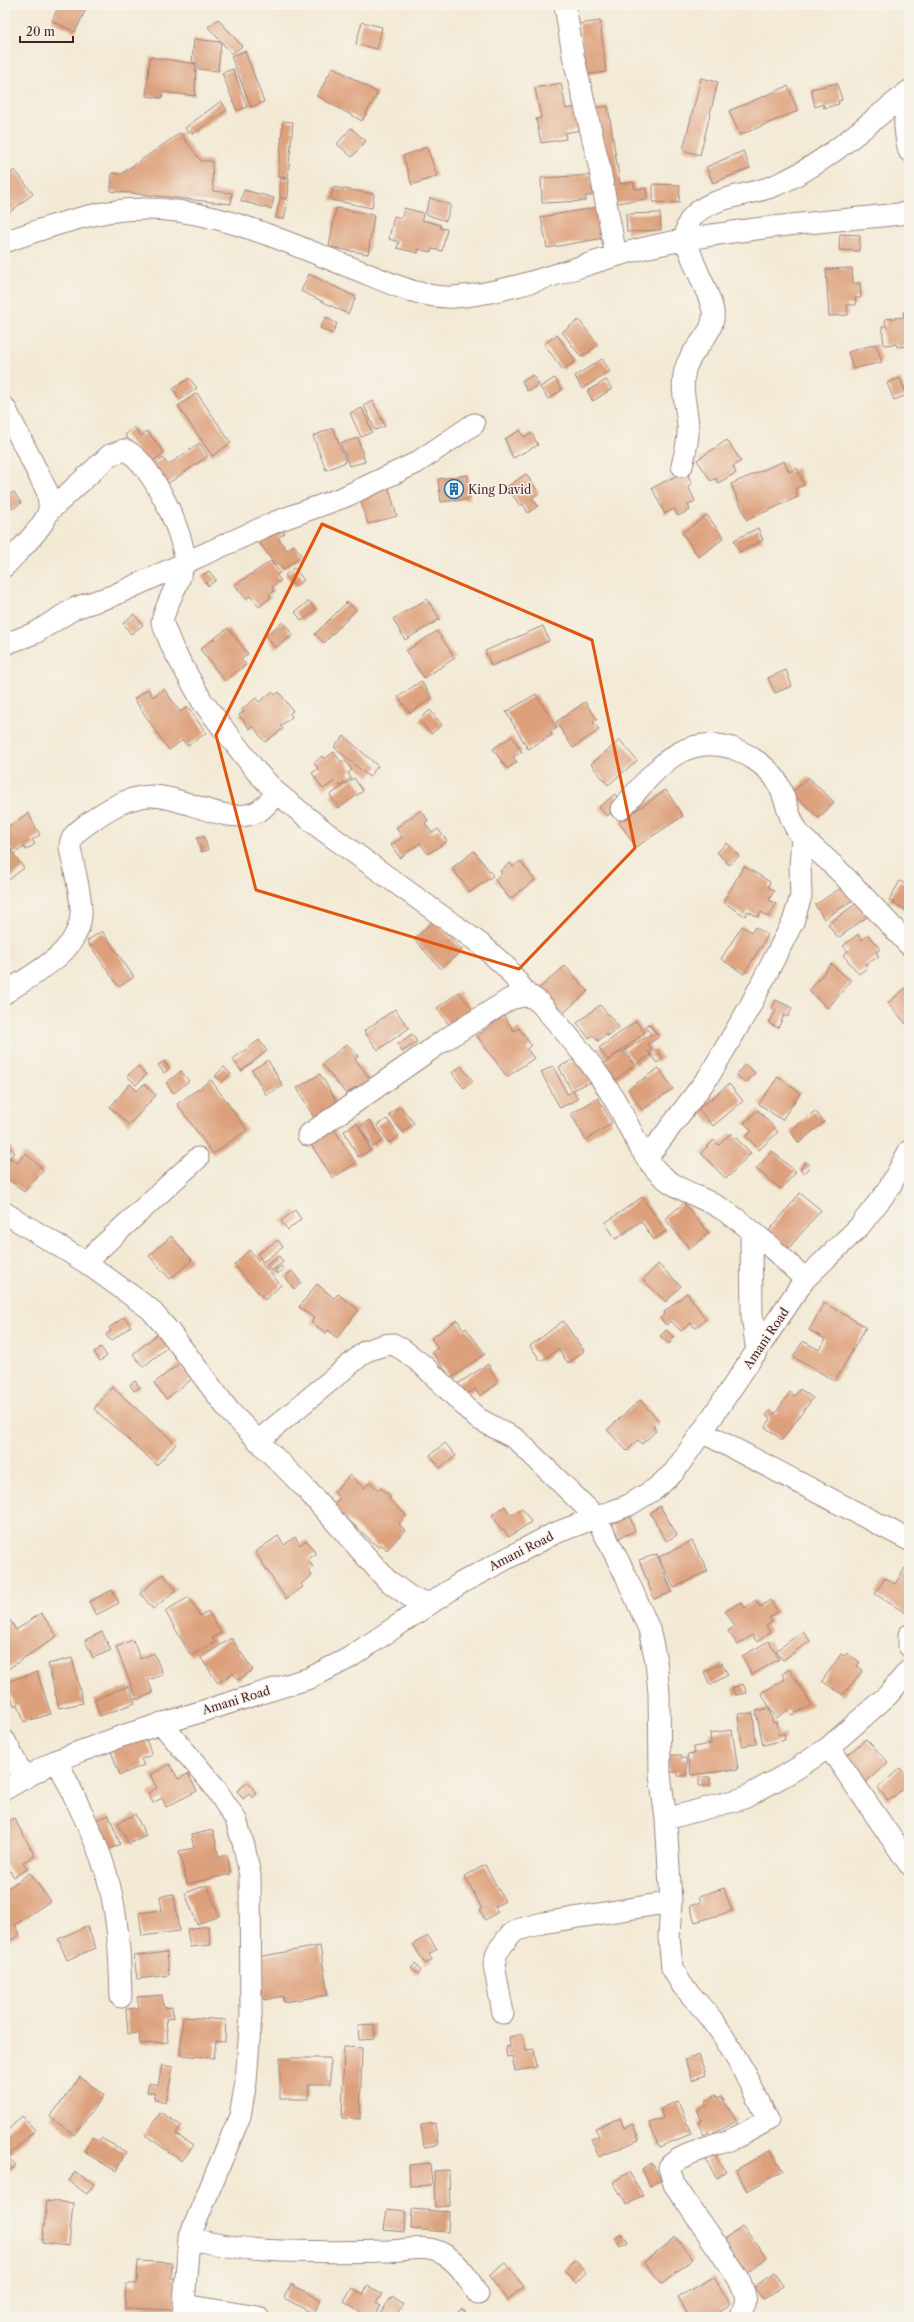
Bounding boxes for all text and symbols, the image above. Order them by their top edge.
scale bar [20,18,73,44]
text: 20 m [26,24,55,39]
building icon: King David [443,478,465,500]
place label: King David [468,482,532,497]
street label: Amani Road [740,1304,792,1372]
street label: Amani Road [485,1528,556,1574]
street label: Amani Road [199,1682,273,1718]

